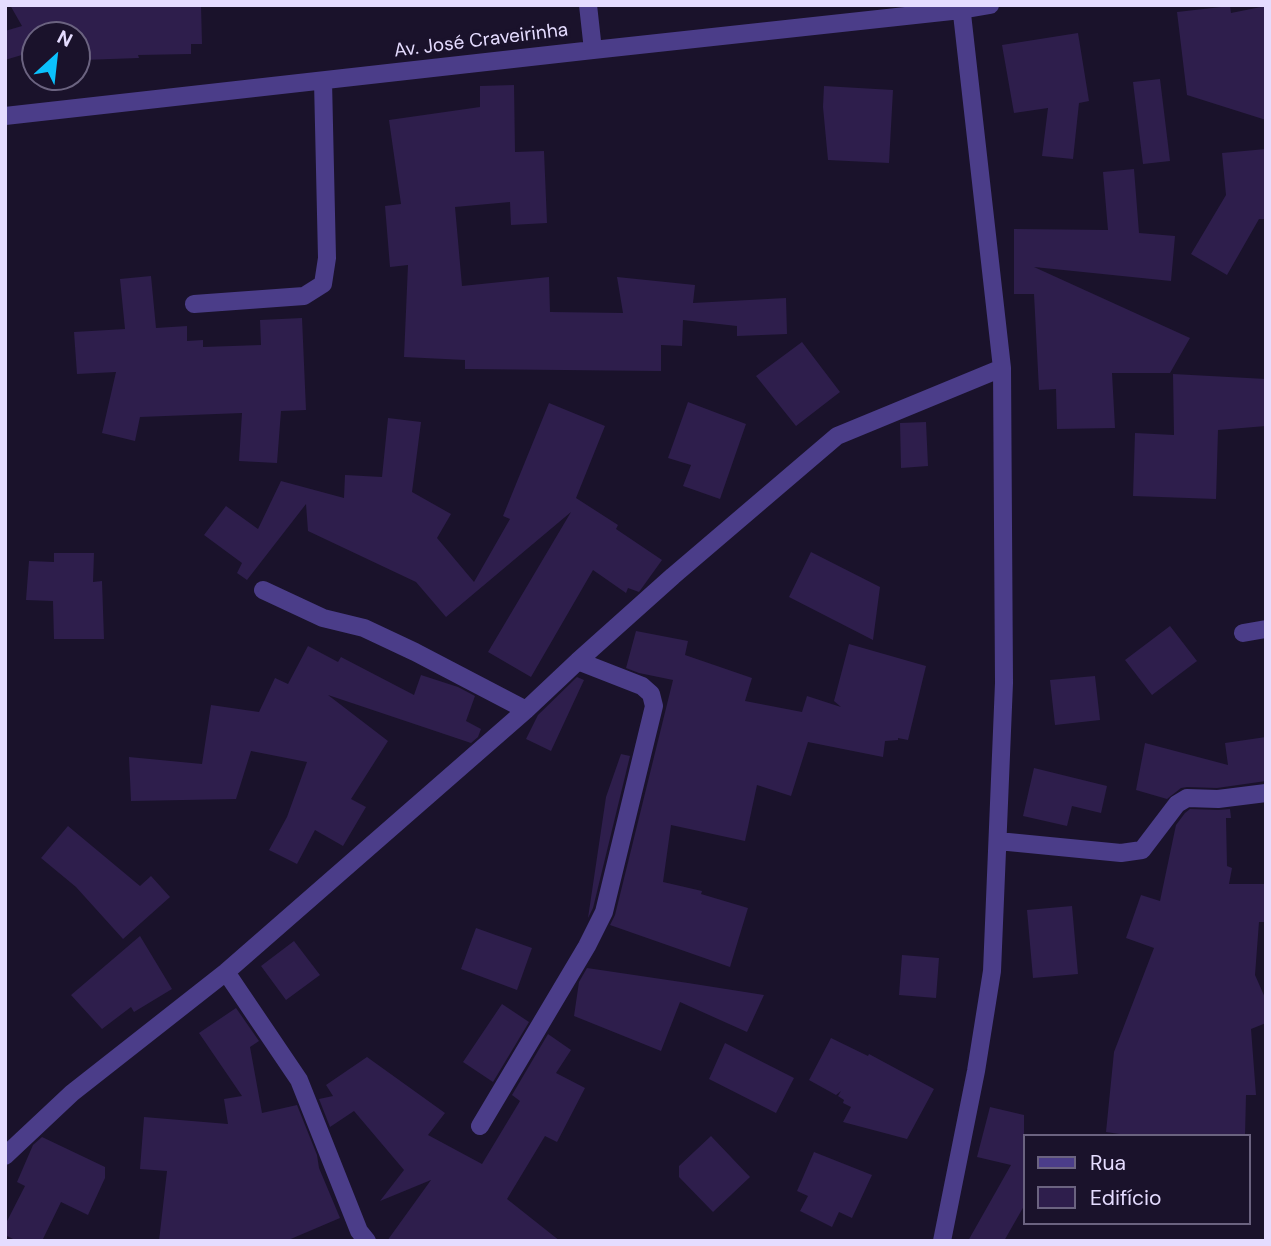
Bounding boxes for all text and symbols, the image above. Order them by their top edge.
street label: Av. José Craveirinha [393,19,569,63]
north arrow [21,21,91,91]
text: N [53,24,77,53]
legend [1023,1134,1250,1225]
text: Rua [1090,1149,1126,1177]
text: Edifício [1090,1184,1161,1212]

